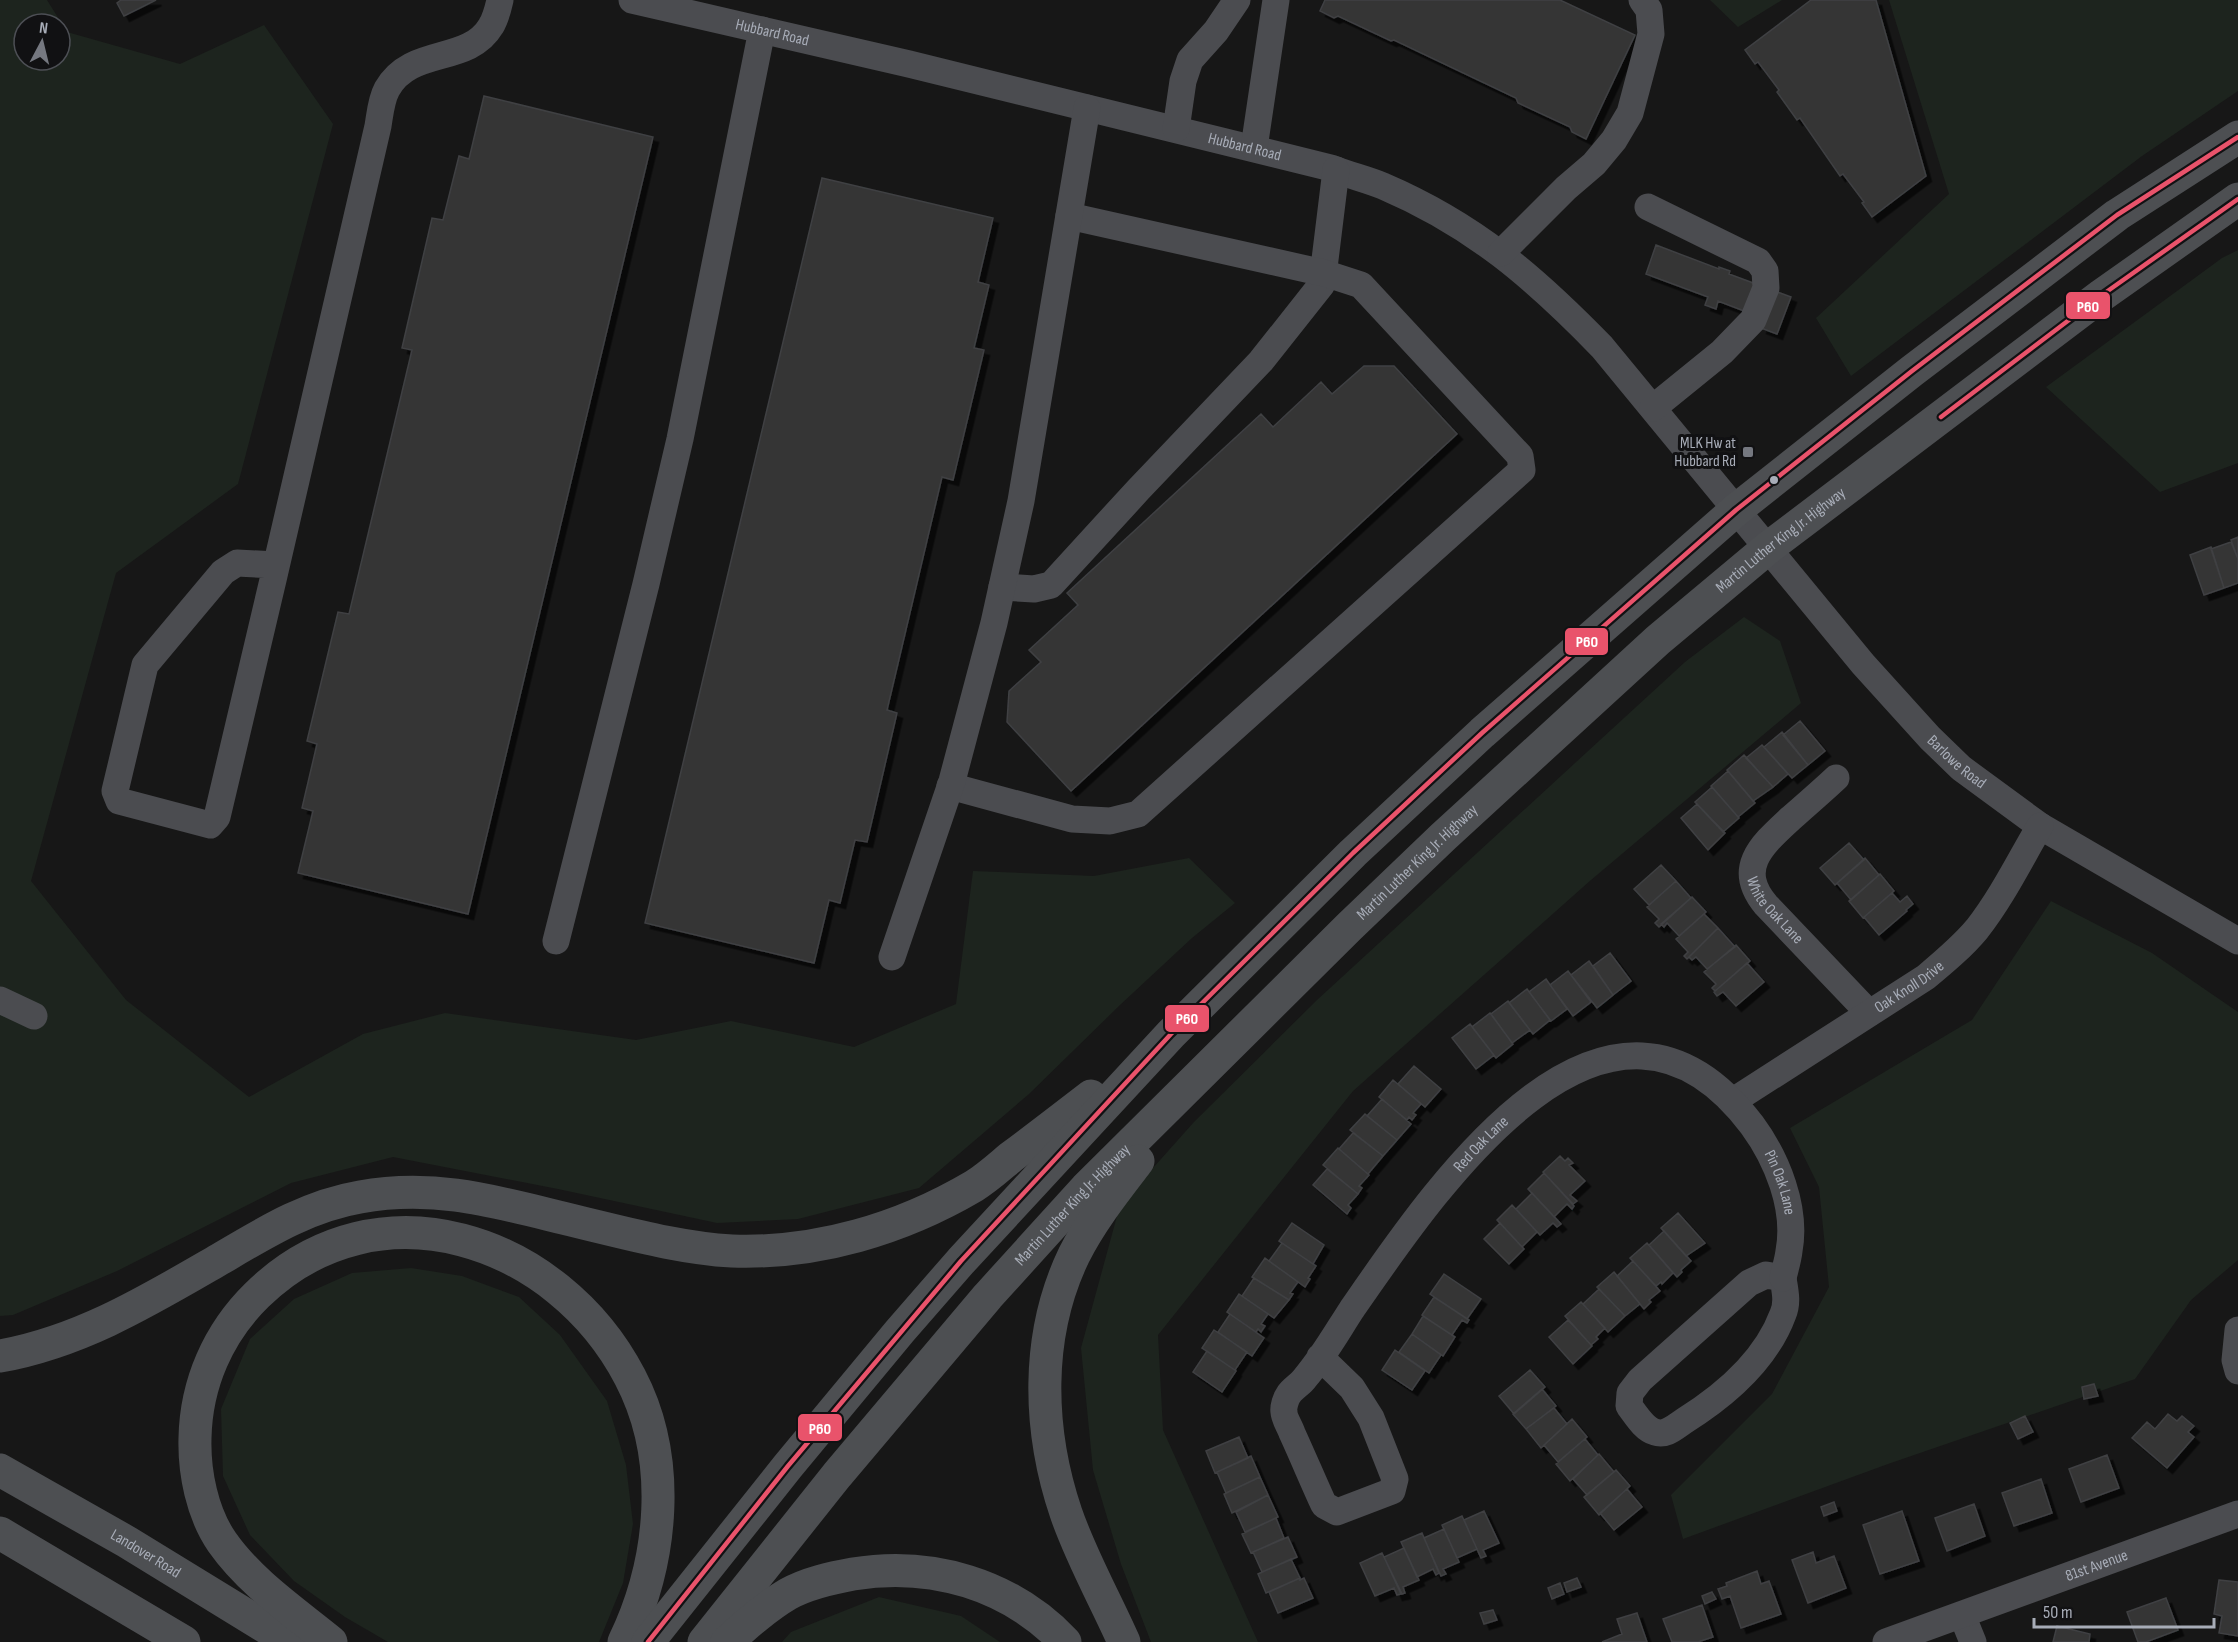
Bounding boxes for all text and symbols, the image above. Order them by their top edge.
north arrow [12,12,72,72]
street label: Hubbard Road [734,15,811,50]
text: N [38,19,49,39]
street label: Hubbard Road [1206,129,1283,165]
line badge: P60 [2065,291,2111,320]
text: P60 [2077,298,2099,317]
place label: MLK Hw at Hubbard Rd [1674,434,1736,471]
marker: MLK Hw at Hubbard Rd [1741,445,1755,459]
unlabelled marker [1768,474,1780,486]
street label: Martin Luther King Jr. Highway [1712,483,1849,597]
line badge: P60 [1564,627,1609,656]
text: P60 [1576,633,1598,652]
street label: Barlowe Road [1923,731,1990,793]
street label: Martin Luther King Jr. Highway [1353,800,1482,924]
street label: White Oak Lane [1743,874,1807,948]
street label: Oak Knoll Drive [1871,957,1948,1017]
line badge: P60 [1164,1004,1210,1033]
text: P60 [1176,1010,1198,1029]
street label: Red Oak Lane [1449,1112,1512,1176]
street label: Martin Luther King Jr. Highway [1011,1140,1134,1269]
street label: Pin Oak Lane [1760,1147,1799,1216]
line badge: P60 [797,1413,843,1442]
text: P60 [809,1420,831,1439]
street label: Landover Road [107,1525,184,1582]
street label: 81st Avenue [2063,1545,2130,1585]
scale bar [2034,1591,2214,1629]
text: 50 m [2043,1602,2073,1623]

